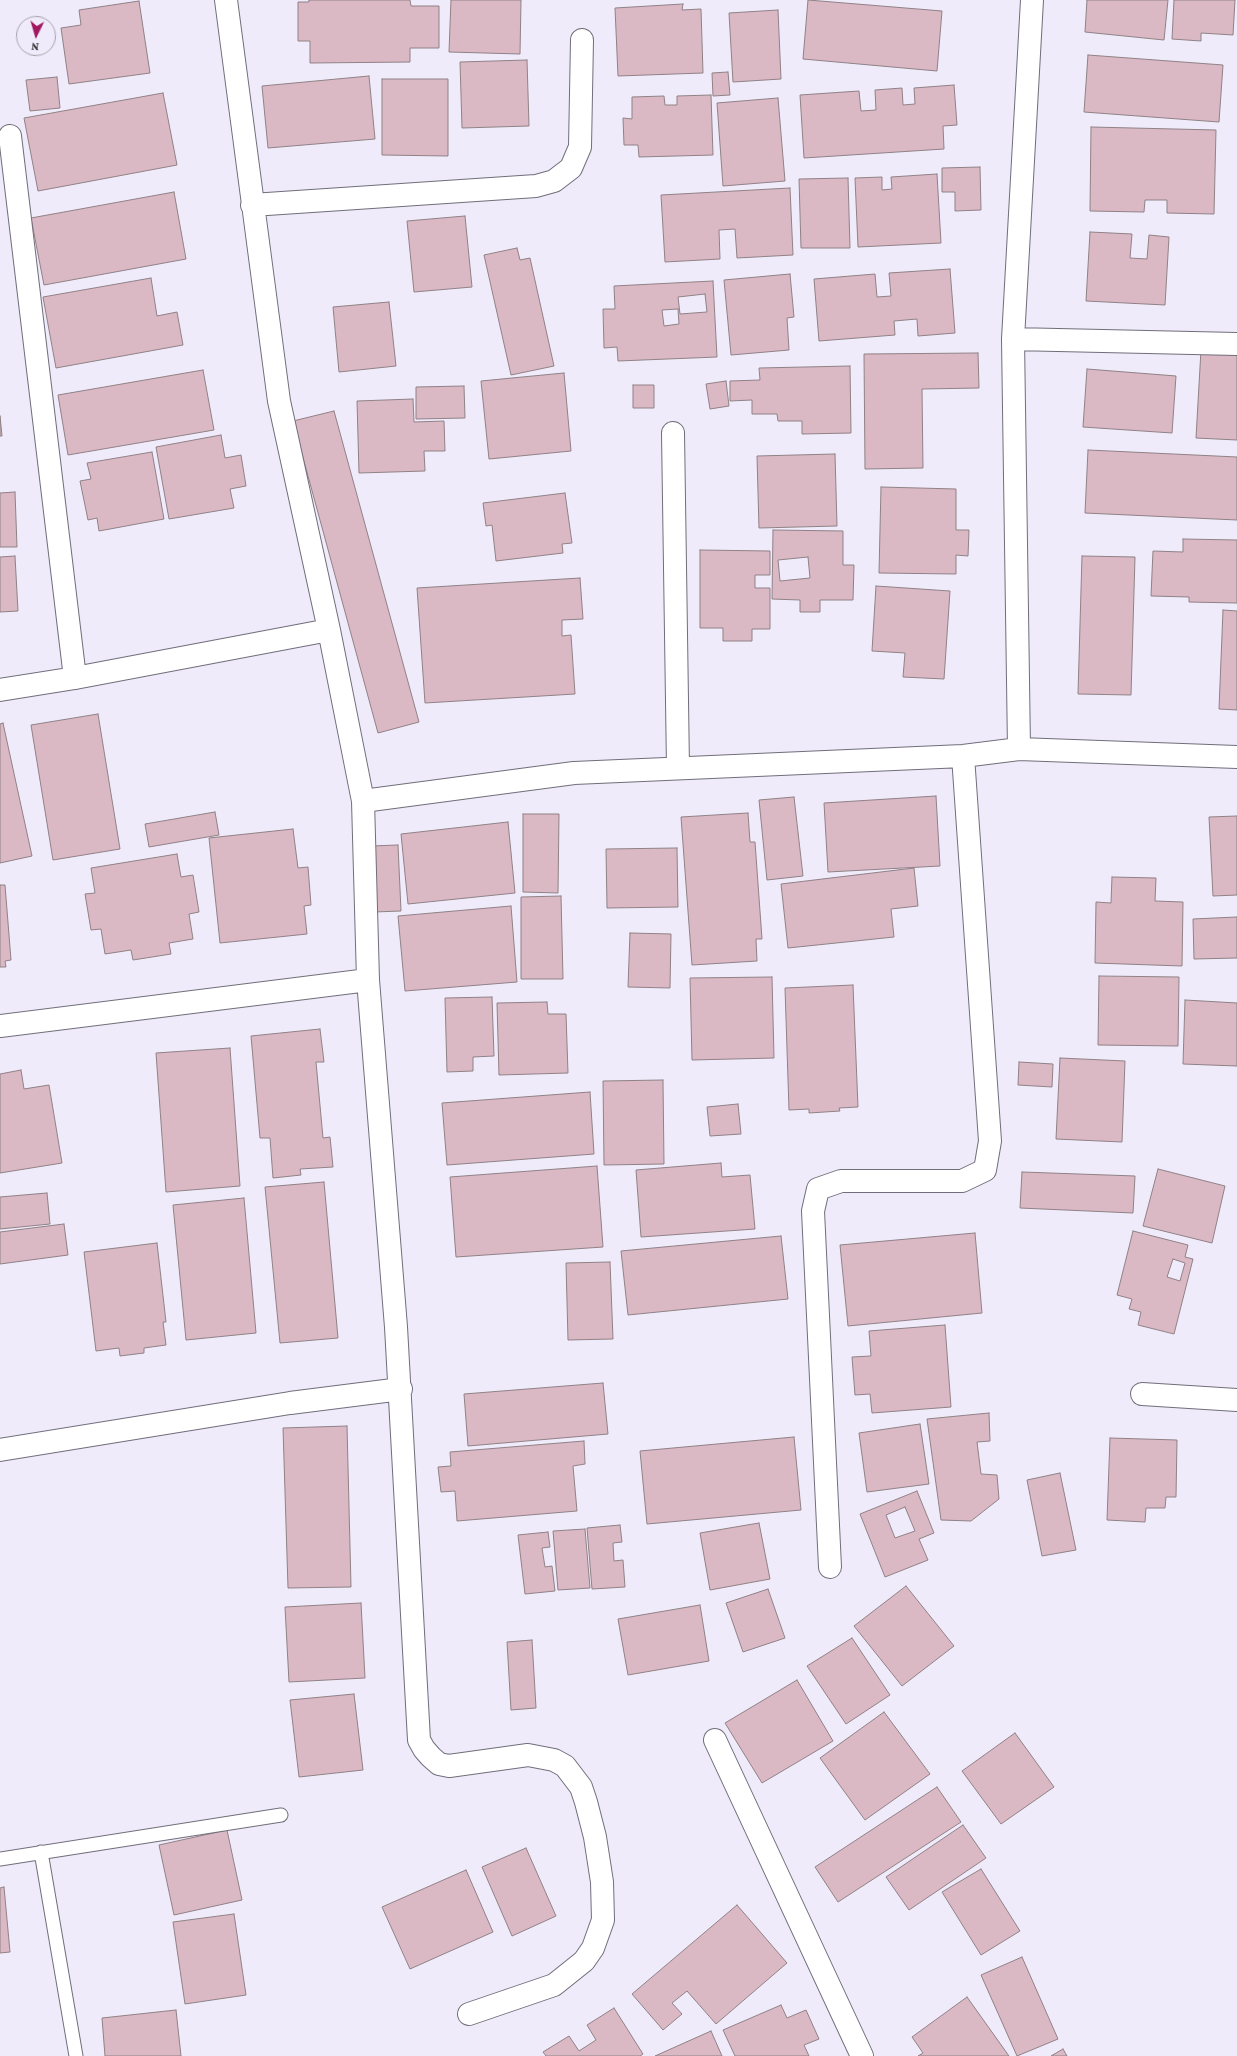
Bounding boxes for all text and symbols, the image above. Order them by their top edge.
north arrow [16,16,56,56]
text: N [31,41,39,53]

